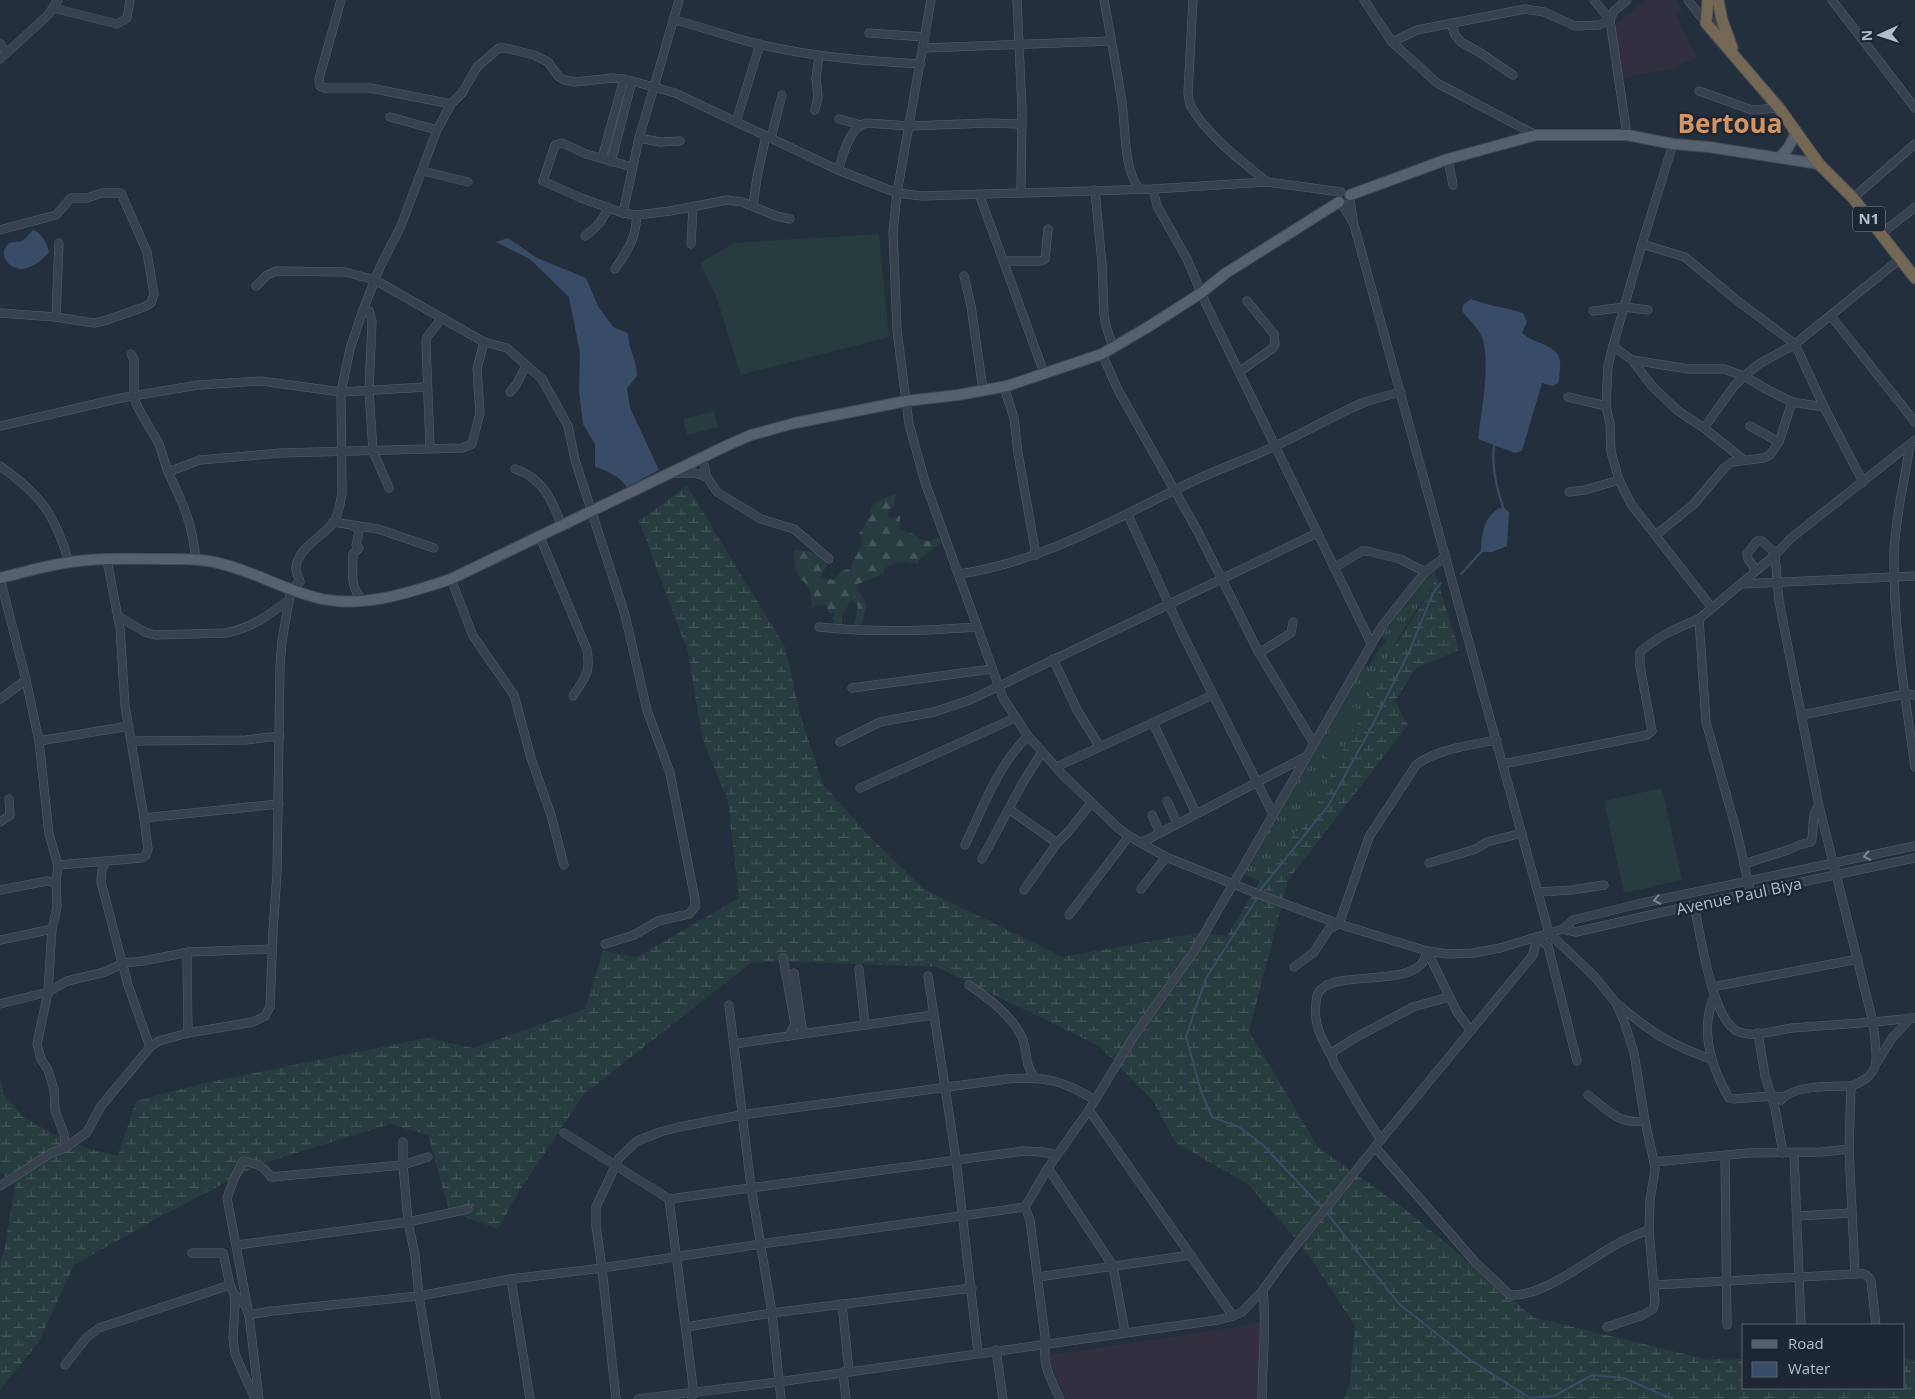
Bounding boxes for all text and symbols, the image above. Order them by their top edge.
north arrow [1855,10,1905,60]
text: N [1857,30,1876,42]
district label: Bertoua [1678,105,1782,141]
road number: N1 [1853,206,1885,232]
one-way arrow [1863,850,1872,860]
street label: Avenue Paul Biya [1674,872,1804,920]
one-way arrow [1652,894,1661,905]
legend [1742,1324,1905,1389]
text: Road [1788,1333,1824,1353]
text: Water [1788,1358,1830,1378]

